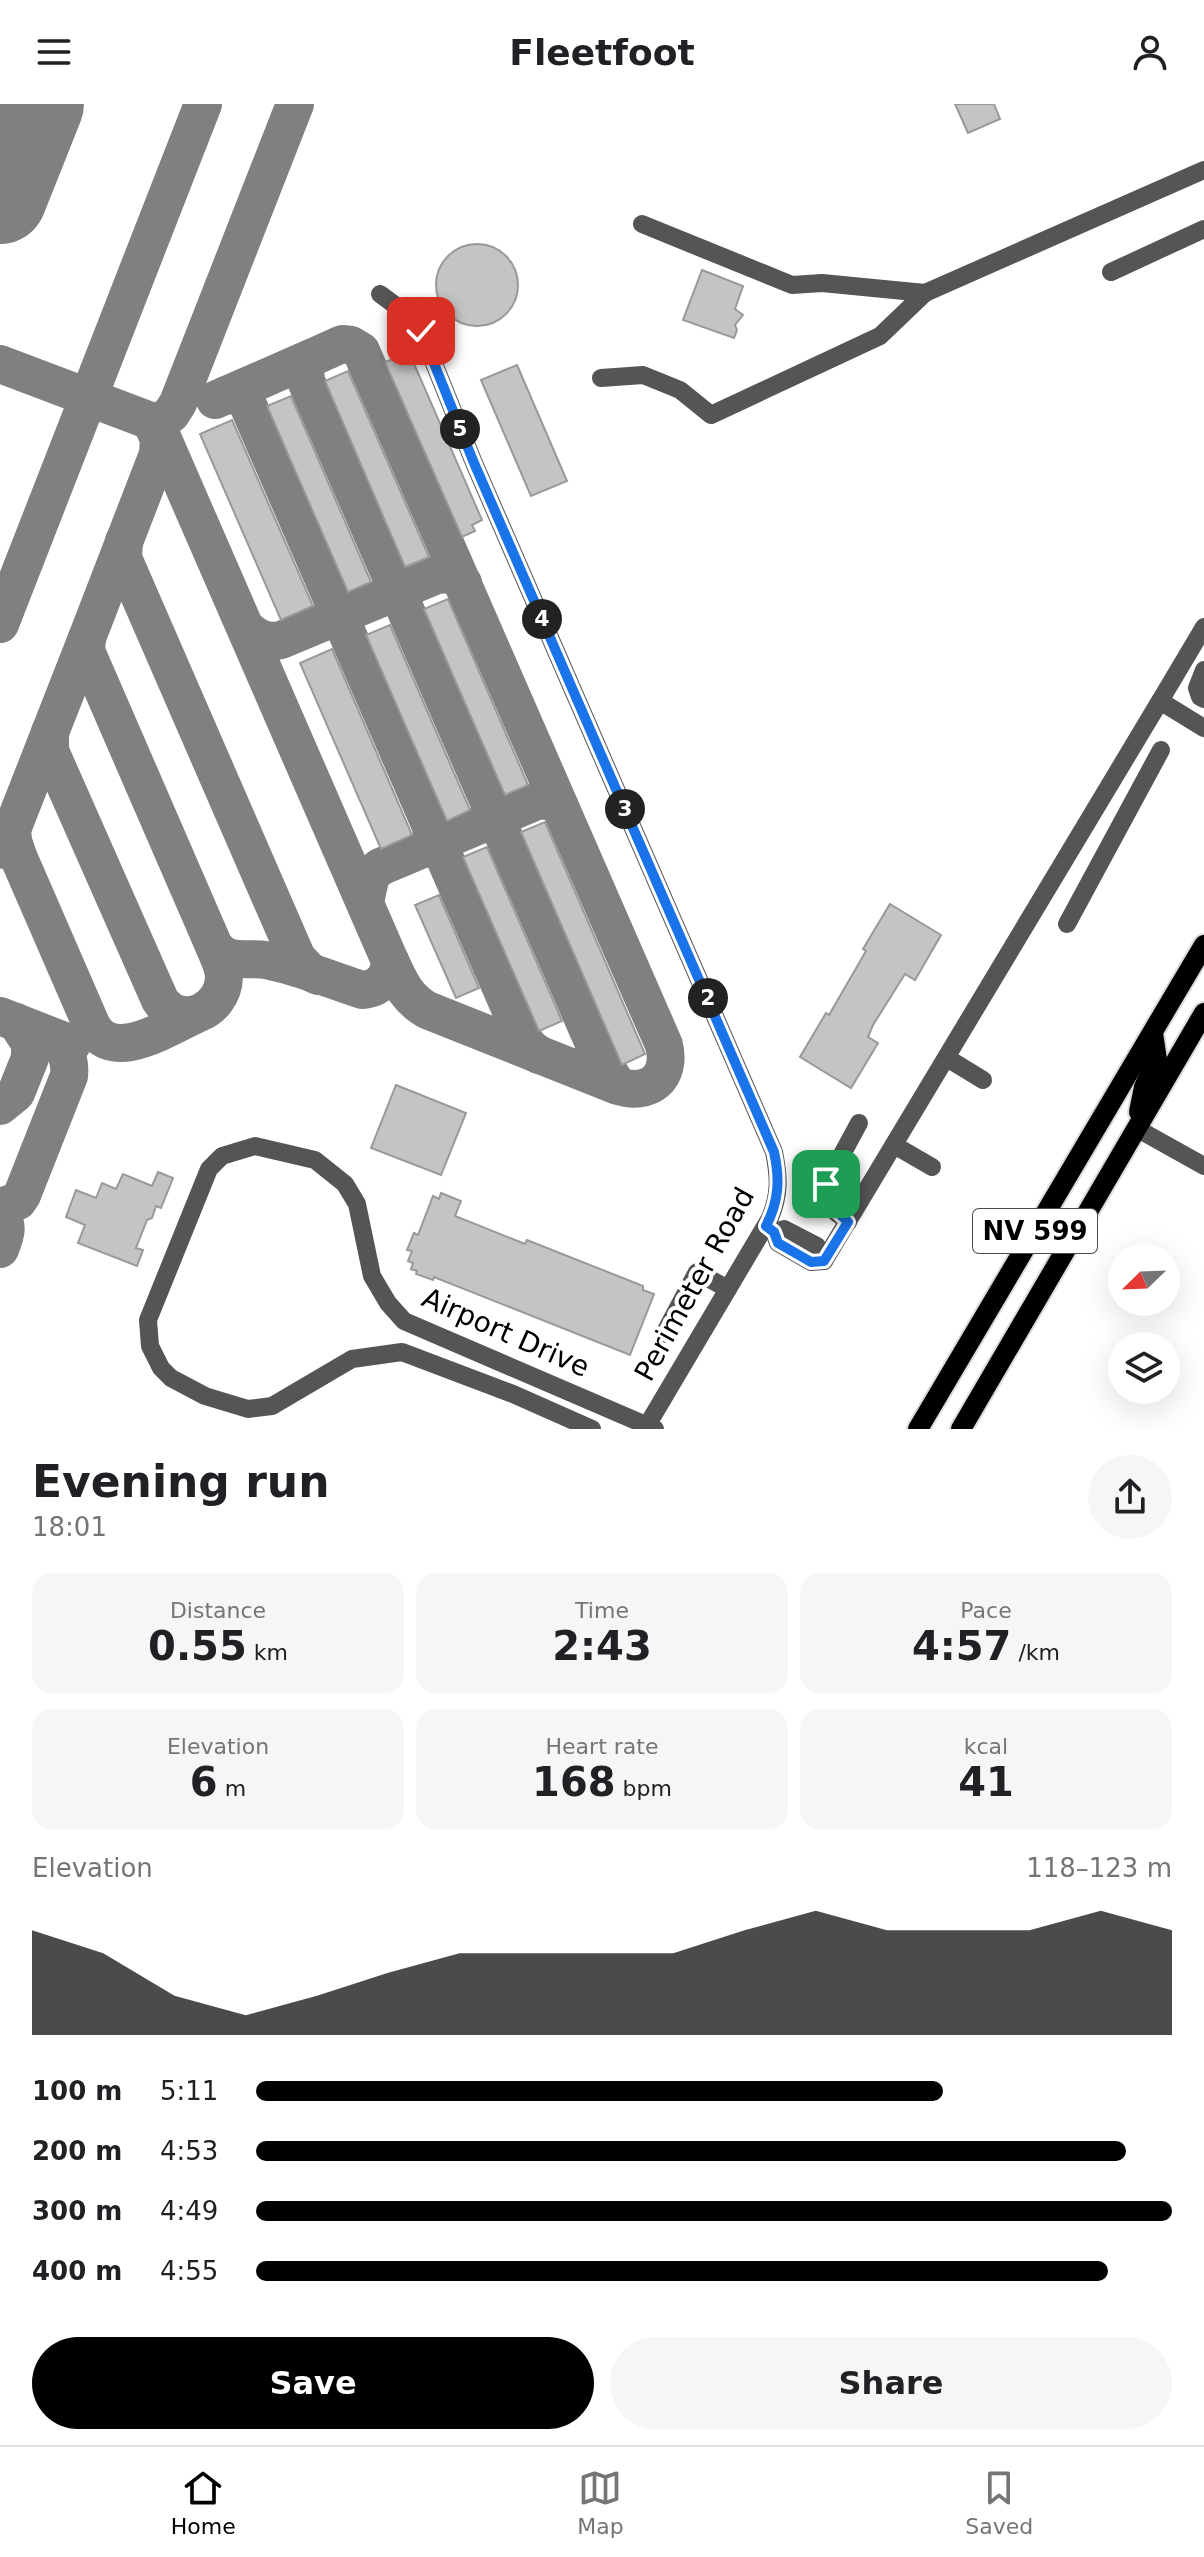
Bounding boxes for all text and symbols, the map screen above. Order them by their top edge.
icon: menu [32,30,76,74]
icon: person [1128,30,1172,74]
text: Fleetfoot [509,32,695,73]
pin [387,297,455,365]
icon: check [399,309,443,353]
pin: 5 [440,409,480,449]
text: 5 [452,416,468,441]
pin: 4 [522,599,562,639]
text: 4 [534,606,550,631]
pin: 3 [605,789,645,829]
text: 3 [617,796,633,821]
pin: 2 [688,978,728,1018]
text: 2 [700,985,716,1010]
pin [792,1150,860,1218]
icon: arrive [804,1162,848,1206]
street label: Perimeter Road [628,1182,761,1387]
road number: NV 599 [973,1209,1097,1253]
north arrow [1108,1244,1180,1316]
map controls [1108,1244,1180,1404]
street label: Airport Drive [417,1281,594,1384]
button: layers [1108,1332,1180,1404]
button: share [1088,1455,1172,1539]
text: Evening run [32,1456,329,1507]
text: 18:01 [32,1512,107,1542]
text: Distance [170,1598,266,1623]
text: Time [575,1598,629,1623]
text: Pace [960,1598,1012,1623]
text: 0.55 [148,1623,247,1669]
text: 2:43 [552,1623,652,1669]
text: 4:57 [912,1623,1011,1669]
text: km [247,1640,288,1665]
text: /km [1011,1640,1060,1665]
text: Elevation [167,1734,269,1759]
text: Heart rate [546,1734,658,1759]
text: kcal [964,1734,1008,1759]
text: 6 [190,1759,218,1805]
text: 168 [532,1759,616,1805]
text: 41 [958,1759,1014,1805]
text: m [218,1776,246,1801]
text: bpm [616,1776,672,1801]
text: Elevation [32,1853,153,1883]
text: 118–123 m [1026,1853,1172,1883]
text: 100 m [32,2076,122,2106]
text: 5:11 [160,2076,218,2106]
text: 200 m [32,2136,122,2166]
text: 4:53 [160,2136,218,2166]
text: 300 m [32,2196,122,2226]
text: 4:49 [160,2196,218,2226]
text: 400 m [32,2256,122,2286]
text: 4:55 [160,2256,218,2286]
button: Save [32,2337,594,2429]
button: Share [610,2337,1172,2429]
tab: Home [171,2466,236,2539]
tab: Map [577,2466,624,2539]
tab: Saved [965,2466,1033,2539]

